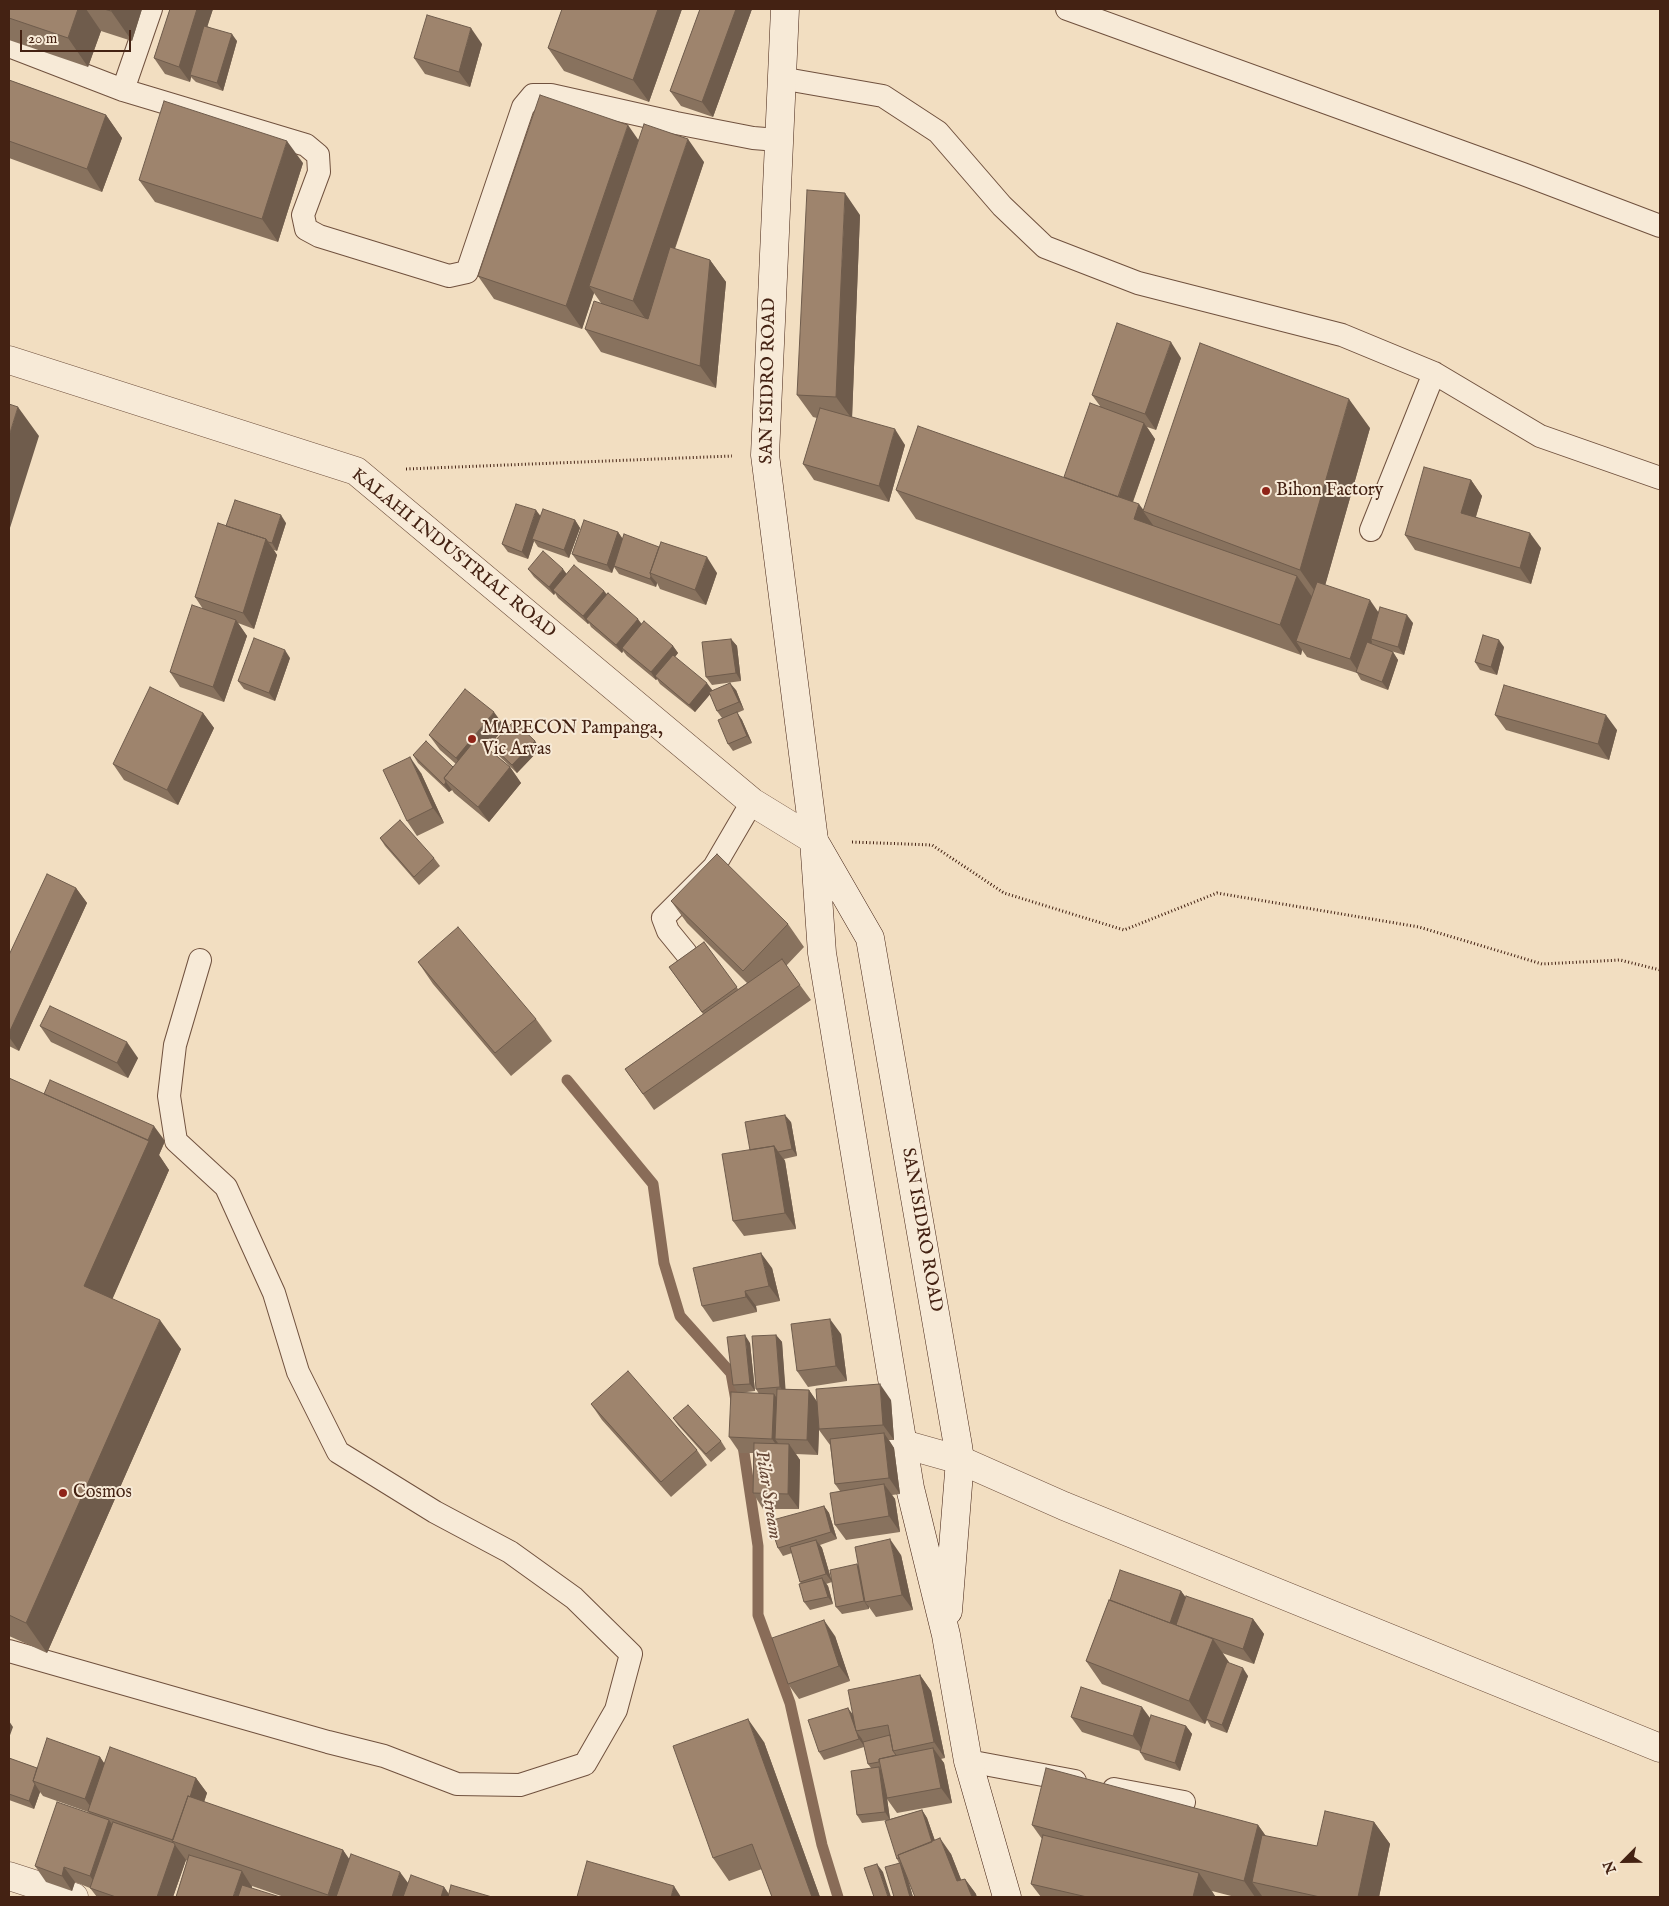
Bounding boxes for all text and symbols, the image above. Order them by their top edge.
scale bar [22,20,134,52]
text: 20 m [28,29,57,48]
street label: SAN ISIDRO ROAD [757,298,781,464]
street label: KALAHI INDUSTRIAL ROAD [346,465,560,643]
place label: Bihon Factory [1276,480,1383,502]
marker: Bihon Factory [1260,485,1272,497]
place label: MAPECON Pampanga, Vic Arvas [482,718,663,761]
marker: MAPECON Pampanga, Vic Arvas [466,733,478,745]
street label: SAN ISIDRO ROAD [896,1146,946,1314]
water label: Pilar Stream [749,1449,785,1541]
place label: Cosmos [73,1482,132,1504]
marker: Cosmos [57,1487,69,1499]
north arrow [1599,1836,1649,1886]
text: N [1600,1858,1621,1876]

